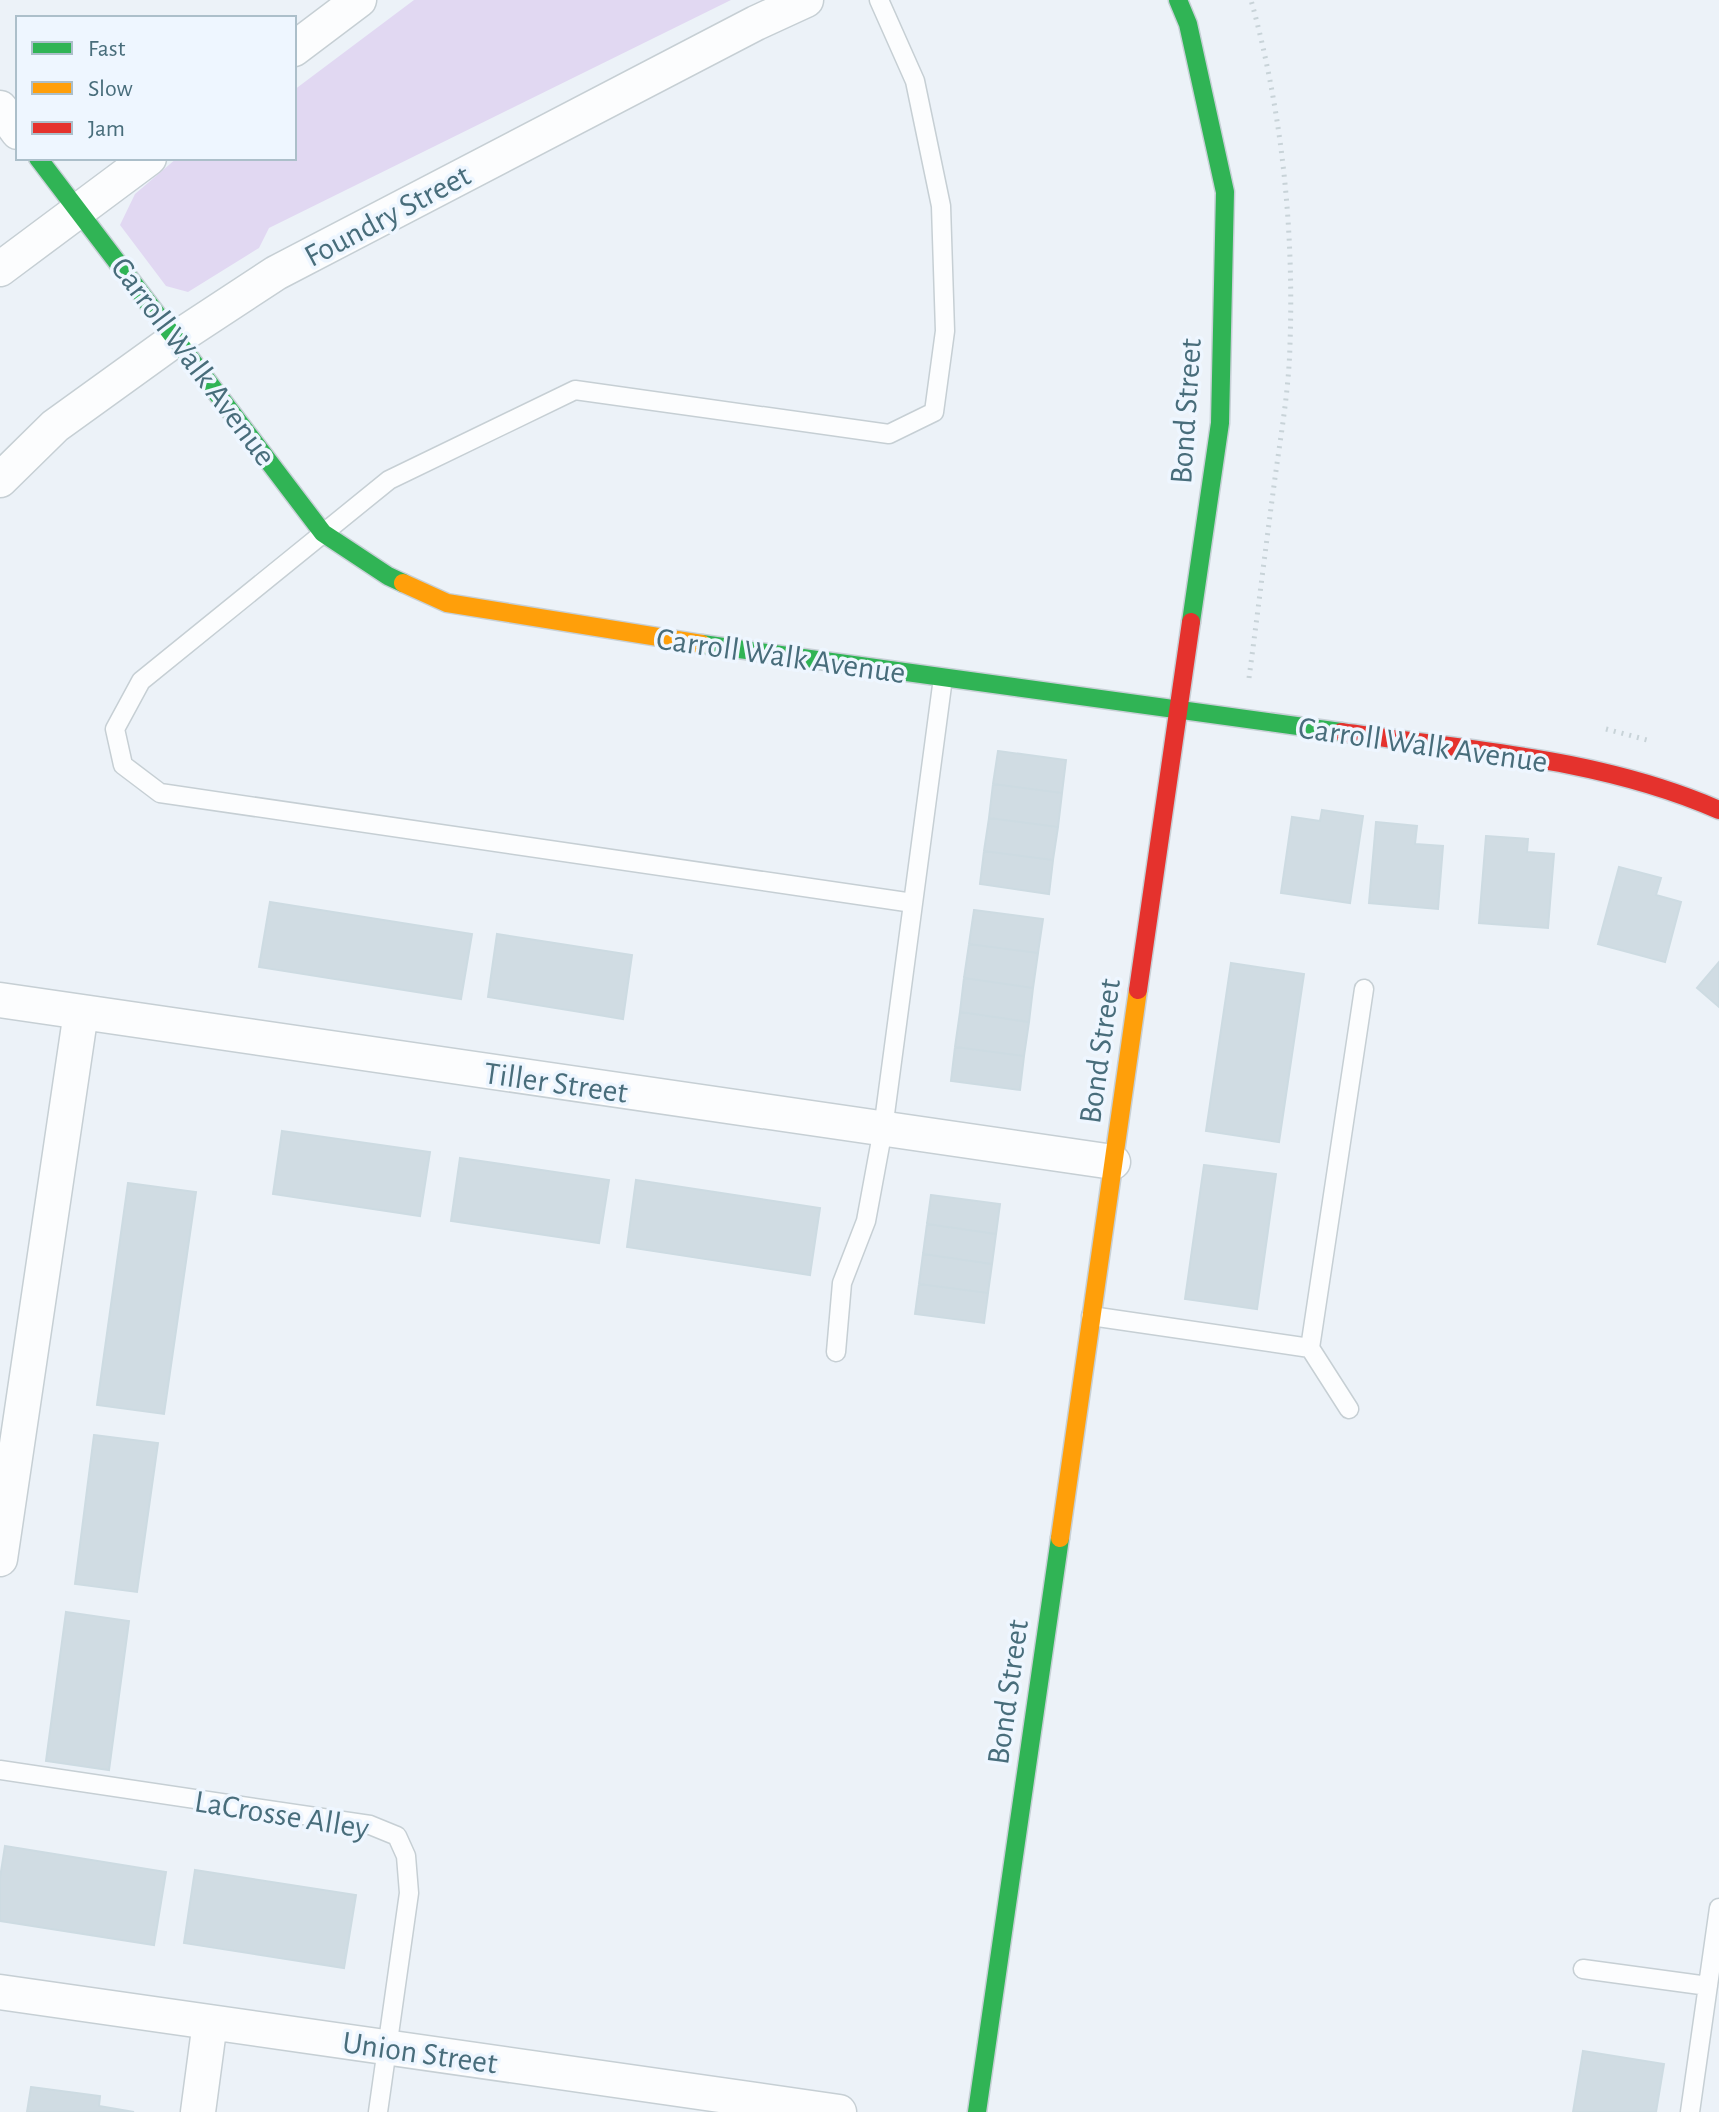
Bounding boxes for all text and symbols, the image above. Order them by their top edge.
legend [16,16,296,160]
text: Fast [88,37,126,61]
text: Slow [88,77,133,101]
text: Jam [88,117,125,141]
street label: Foundry Street [299,159,476,273]
street label: Carroll Walk Avenue [105,252,282,472]
street label: Bond Street [1165,337,1207,485]
street label: Carroll Walk Avenue [654,623,907,689]
street label: Carroll Walk Avenue [1296,712,1549,778]
street label: Bond Street [1074,977,1126,1126]
street label: Tiller Street [482,1057,630,1109]
street label: Bond Street [982,1618,1034,1767]
street label: LaCrosse Alley [192,1785,372,1845]
street label: Union Street [340,2026,499,2080]

